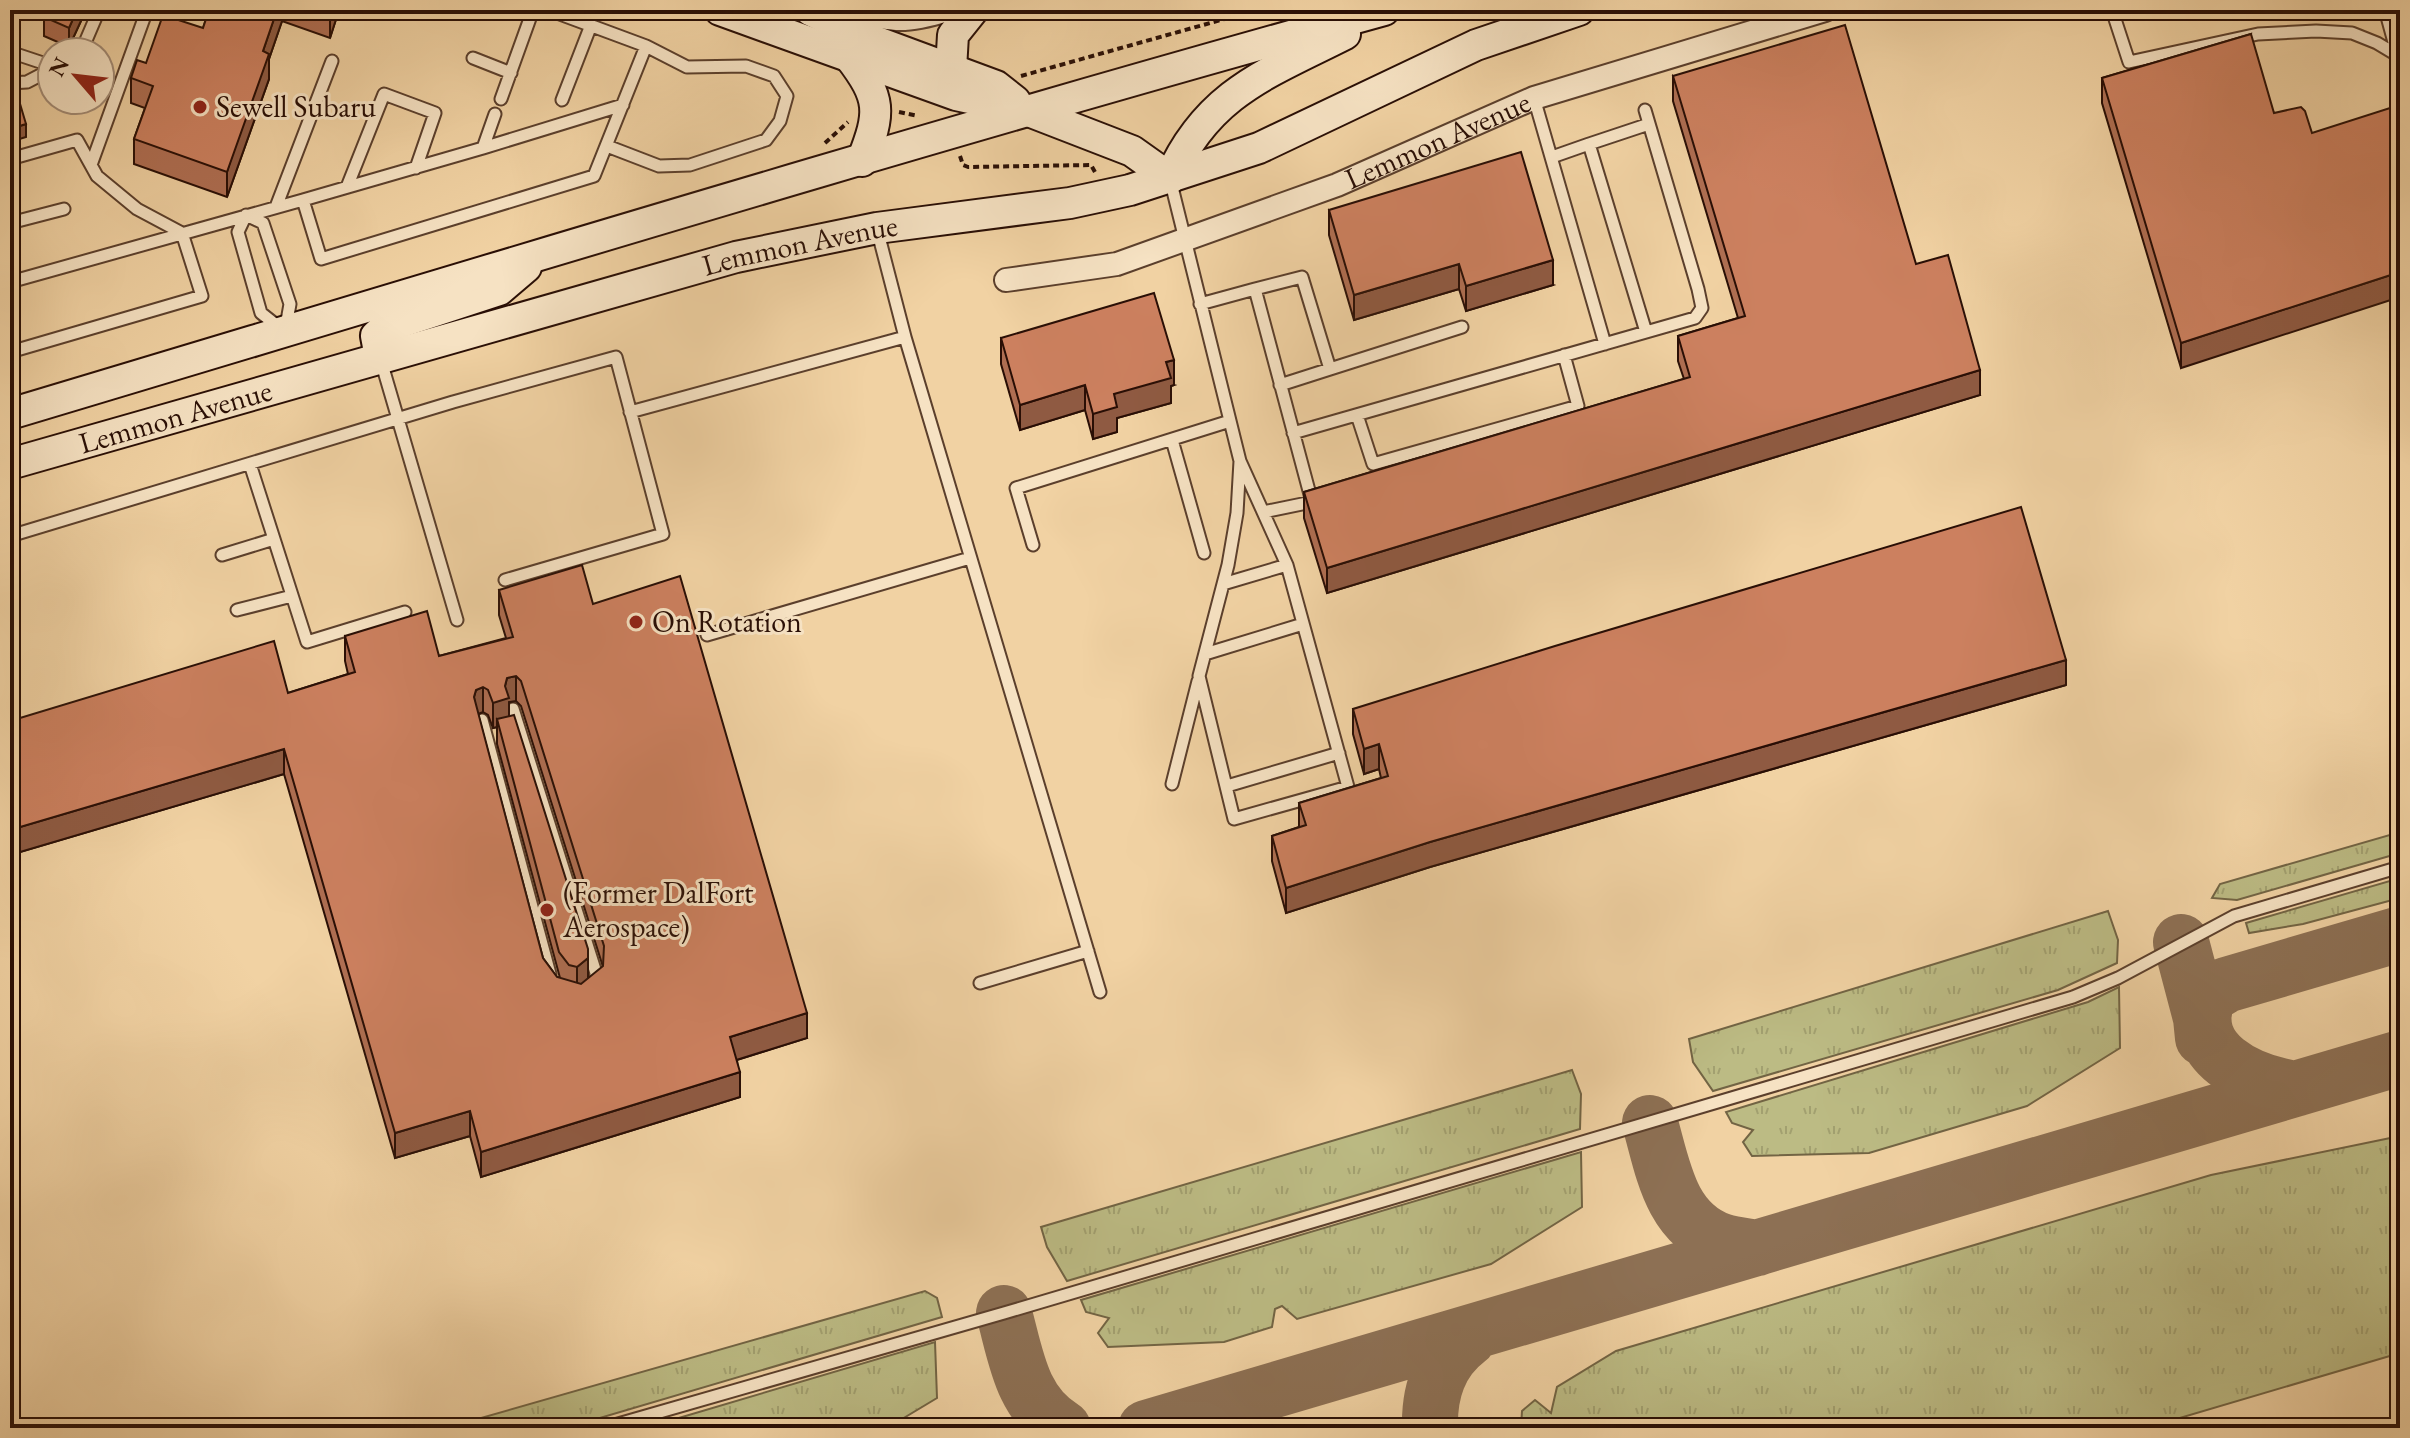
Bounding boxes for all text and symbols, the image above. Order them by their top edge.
north arrow [36,36,116,116]
text: N [42,52,76,82]
street label: Lemmon Avenue [1339,82,1536,198]
place label: Sewell Subaru [216,87,376,126]
marker: Sewell Subaru [191,98,209,116]
street label: Lemmon Avenue [698,206,900,285]
street label: Lemmon Avenue [74,370,276,462]
place label: On Rotation [652,602,802,641]
marker: On Rotation [627,613,645,631]
place label: (Former DalFort Aerospace) [562,873,754,946]
marker: (Former DalFort Aerospace) [538,901,556,919]

